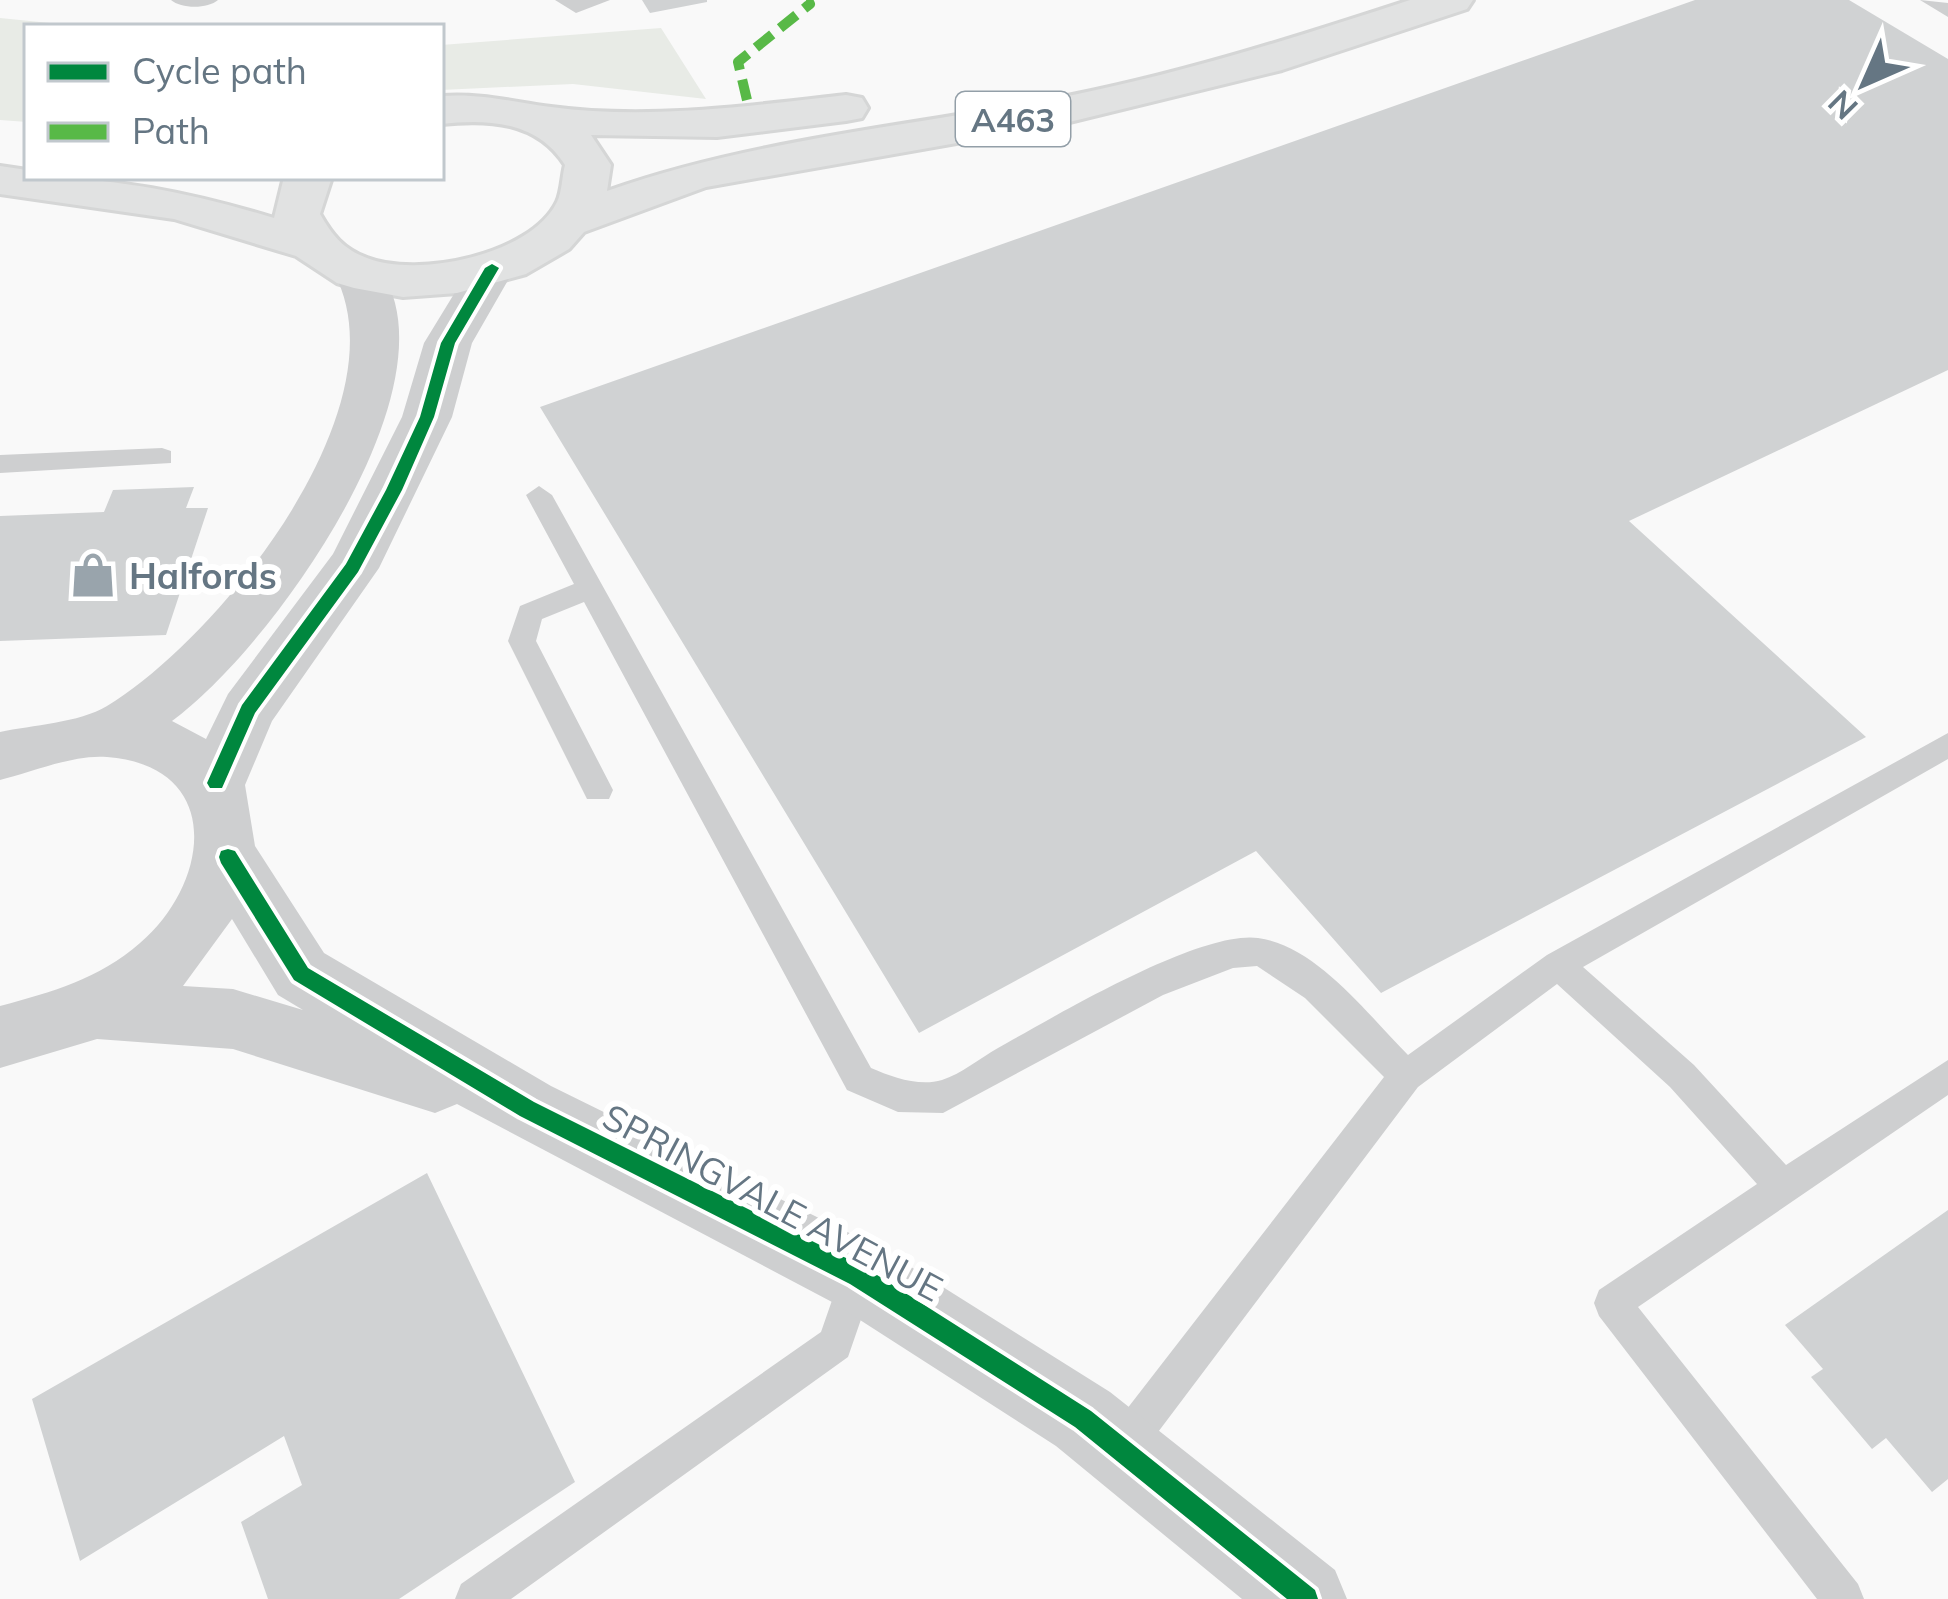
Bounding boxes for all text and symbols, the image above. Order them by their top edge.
legend [24,24,444,180]
north arrow [1804,24,1924,144]
text: Cycle path [132,48,307,93]
text: N [1819,82,1866,129]
road number: A463 [956,92,1070,146]
text: Path [132,108,210,153]
shop icon: Halfords [68,550,118,600]
place label: Halfords [129,553,277,598]
street label: SPRINGVALE AVENUE [596,1093,950,1311]

